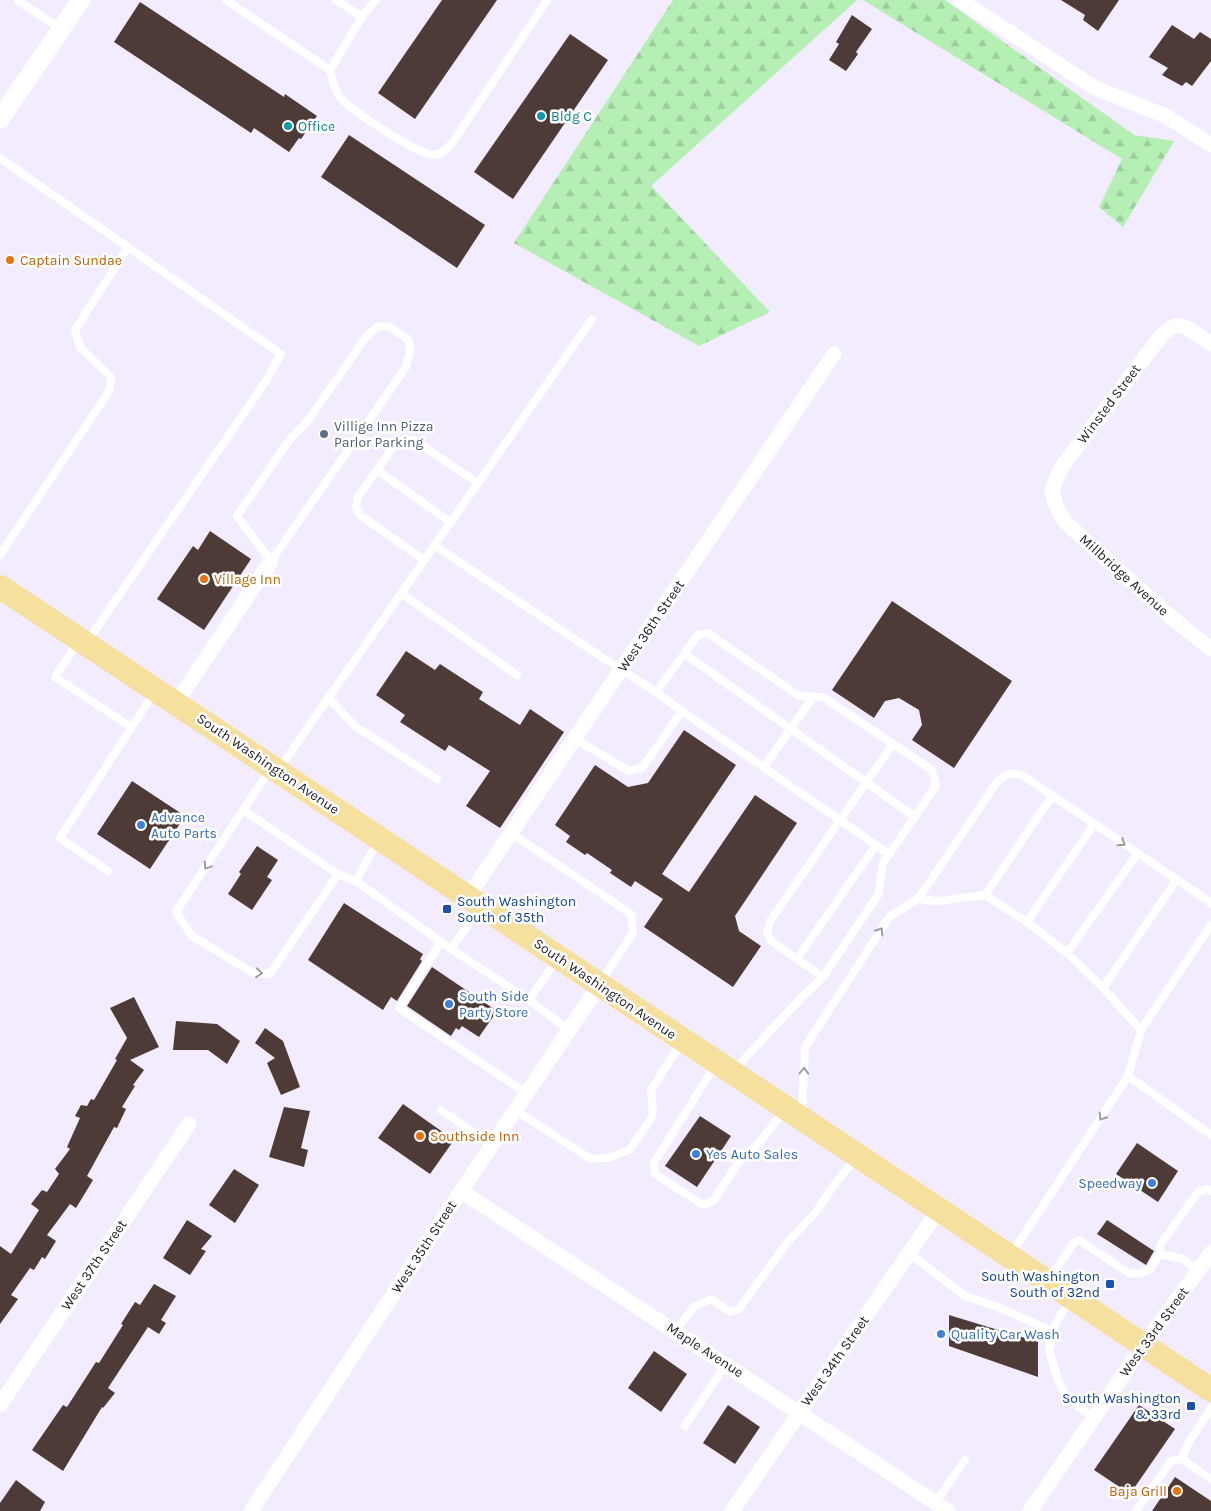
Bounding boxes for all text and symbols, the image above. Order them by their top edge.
place label: Bldg C [551,108,592,125]
marker: Bldg C [535,110,547,122]
place label: Office [298,118,335,135]
marker: Office [282,120,294,132]
place label: Captain Sundae [20,252,122,269]
marker: Captain Sundae [4,254,16,266]
street label: Winsted Street [1074,361,1144,447]
place label: Villige Inn Pizza Parlor Parking [334,418,434,451]
marker: Villige Inn Pizza Parlor Parking [318,428,330,440]
street label: Millbridge Avenue [1076,530,1172,620]
place label: Village Inn [214,571,281,588]
marker: Village Inn [198,573,210,585]
street label: West 36th Street [614,577,688,675]
street label: South Washington Avenue [193,710,343,818]
place label: Advance Auto Parts [151,809,217,842]
marker: Advance Auto Parts [135,819,147,831]
one-way arrow [1116,837,1126,846]
one-way arrow [203,860,213,869]
place label: South Washington South of 35th [457,893,576,926]
marker: South Washington South of 35th [441,903,453,915]
one-way arrow [874,927,884,936]
street label: South Washington Avenue [530,935,680,1043]
one-way arrow [256,967,264,978]
place label: South Side Party Store [459,988,529,1021]
marker: South Side Party Store [443,998,455,1010]
one-way arrow [799,1067,809,1074]
one-way arrow [1099,1111,1108,1121]
place label: Southside Inn [430,1128,519,1145]
marker: Southside Inn [414,1130,426,1142]
place label: Yes Auto Sales [706,1146,798,1163]
marker: Yes Auto Sales [690,1148,702,1160]
place label: Speedway [1078,1175,1142,1192]
marker: Speedway [1146,1177,1158,1189]
street label: West 35th Street [388,1198,460,1296]
street label: West 37th Street [57,1217,131,1313]
place label: South Washington South of 32nd [981,1268,1100,1301]
marker: South Washington South of 32nd [1104,1278,1116,1290]
street label: West 33rd Street [1116,1284,1192,1380]
street label: West 34th Street [797,1312,873,1410]
street label: Maple Avenue [663,1319,747,1381]
place label: Quality Car Wash [951,1326,1060,1343]
marker: Quality Car Wash [935,1328,947,1340]
place label: South Washington & 33rd [1062,1390,1181,1423]
marker: South Washington & 33rd [1185,1400,1197,1412]
place label: Baja Grill [1109,1483,1167,1500]
marker: Baja Grill [1171,1485,1183,1497]

